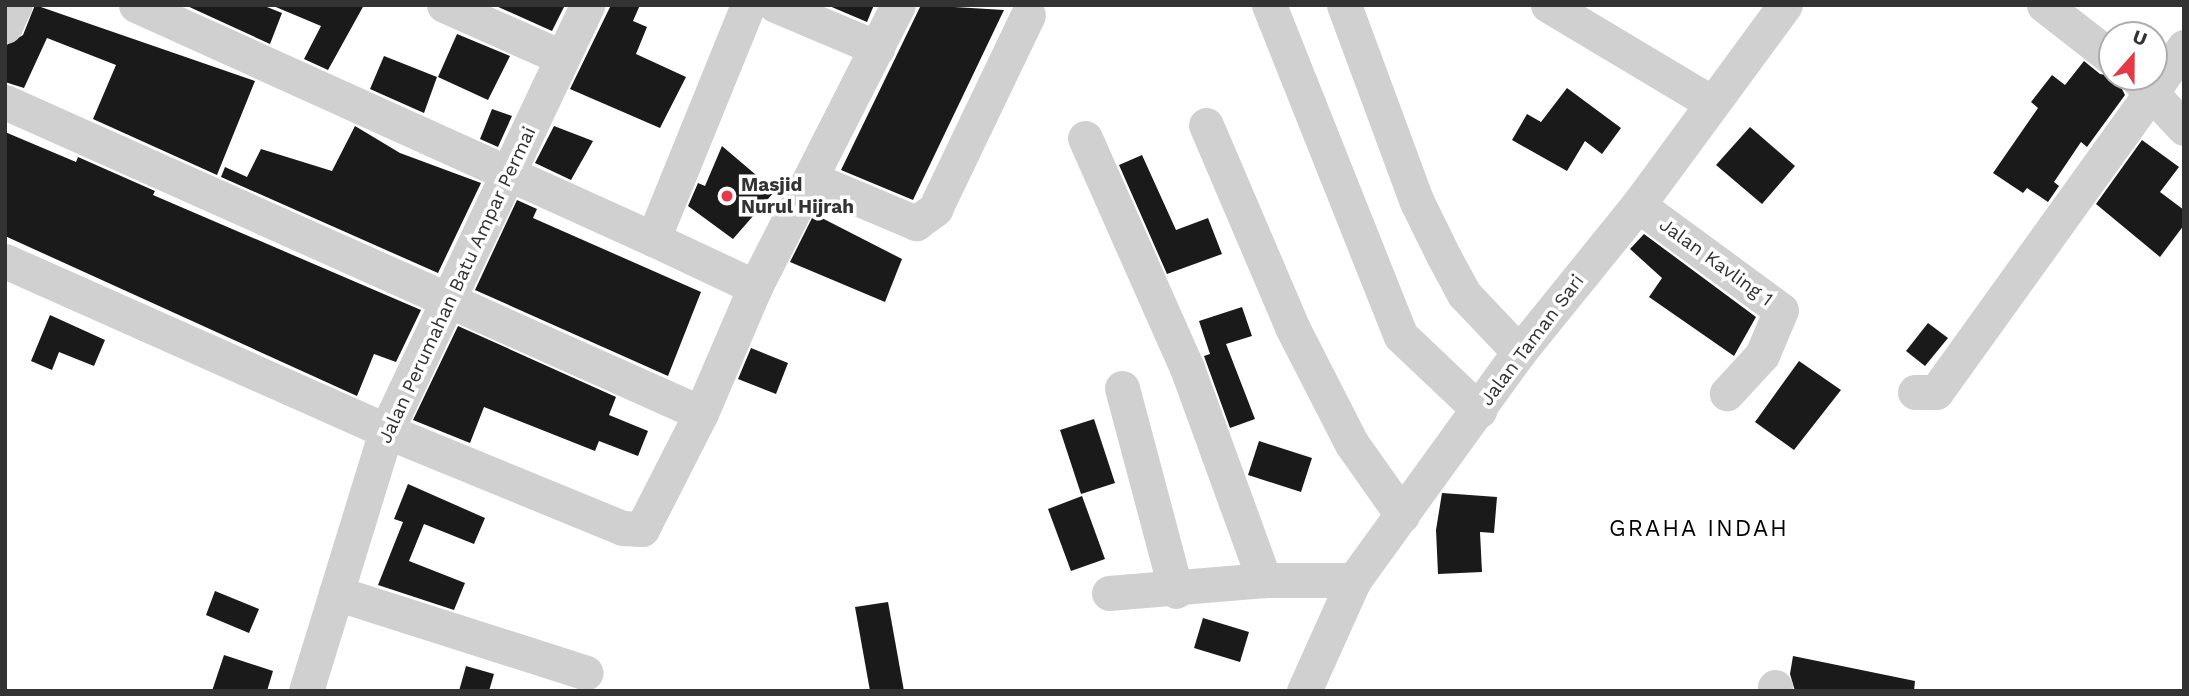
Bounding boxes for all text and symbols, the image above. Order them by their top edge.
north arrow [2098,21,2168,91]
text: U [2130,25,2150,51]
street label: Jalan Perumahan Batu Ampar Permai [373,122,541,448]
place label: Masjid Nurul Hijrah [741,174,854,218]
marker: Masjid Nurul Hijrah [719,188,735,204]
street label: Jalan Kavling 1 [1655,213,1777,311]
street label: Jalan Taman Sari [1475,270,1589,410]
district label: GRAHA INDAH [1610,515,1788,543]

